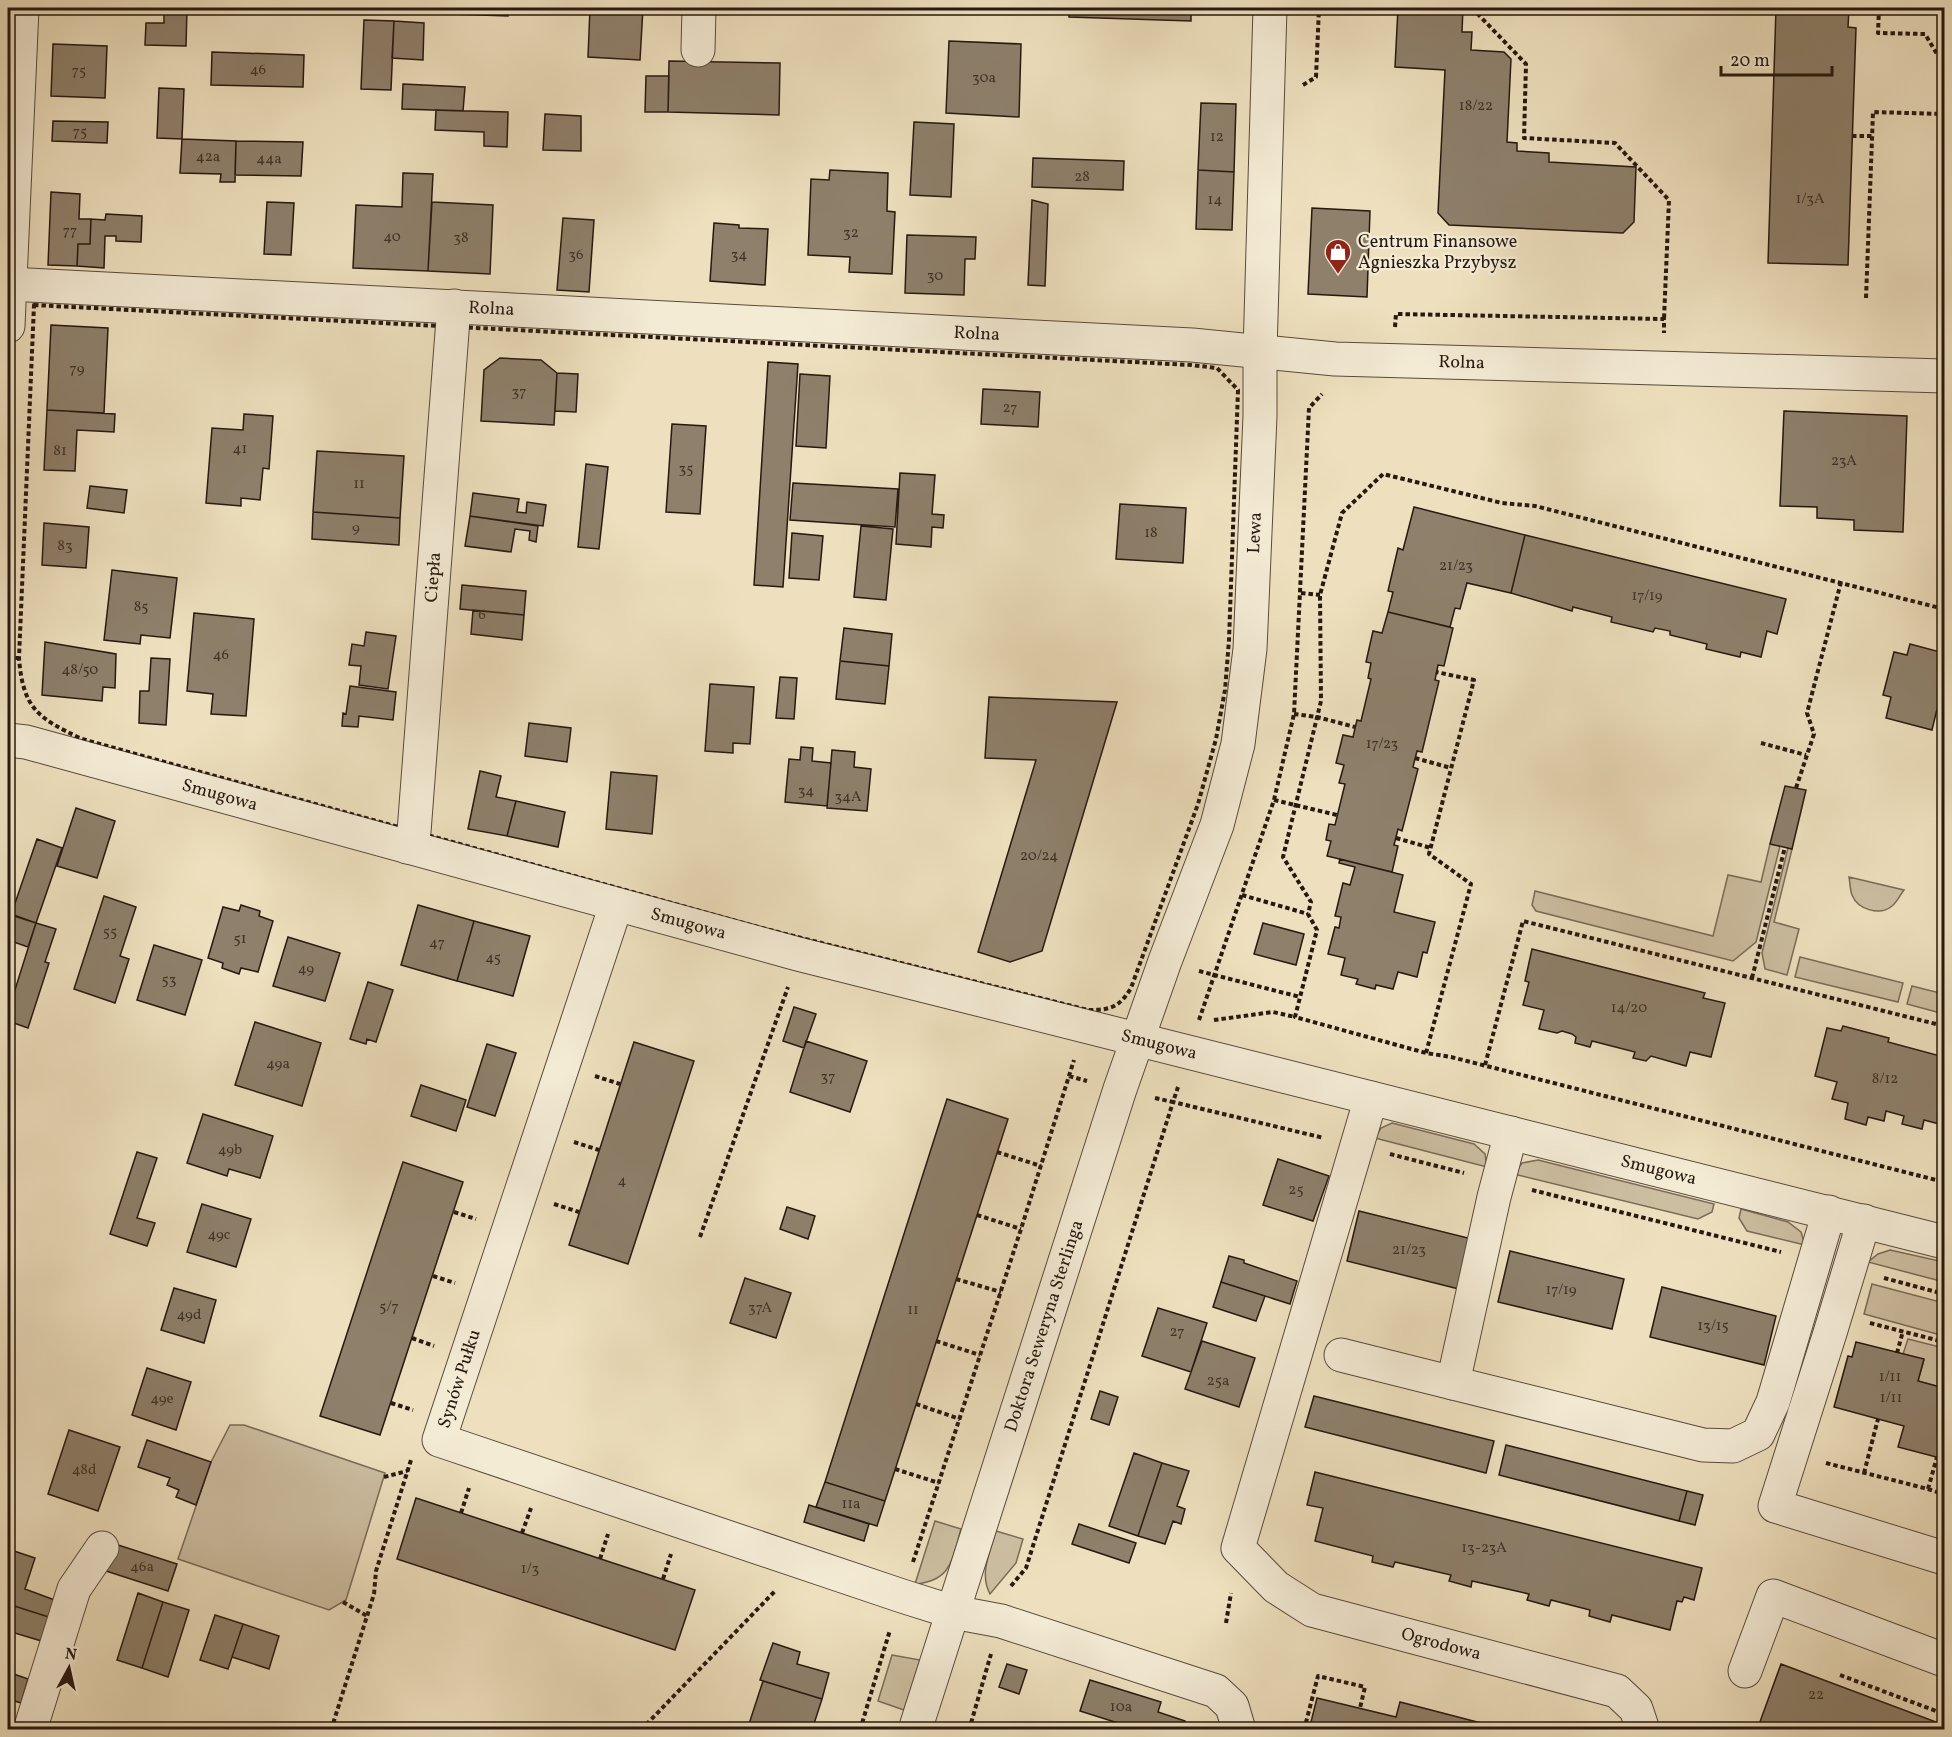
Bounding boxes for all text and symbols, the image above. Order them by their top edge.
scale bar [1721,39,1832,77]
text: 20 m [1730,49,1770,74]
house number: 46 [250,60,266,81]
house number: 75 [72,61,86,82]
house number: 30a [972,68,996,89]
house number: 18/22 [1459,96,1493,117]
house number: 75 [73,122,87,143]
house number: 12 [1210,127,1224,148]
house number: 42a [196,147,220,168]
house number: 44a [256,149,282,170]
house number: 28 [1074,167,1090,188]
house number: 1/3A [1795,189,1825,210]
house number: 14 [1208,190,1222,211]
house number: 77 [63,221,77,242]
house number: 32 [843,223,859,244]
house number: 40 [383,227,401,248]
house number: 38 [453,228,469,249]
place label: Centrum Finansowe Agnieszka Przybysz [1358,230,1517,276]
shop icon: Centrum Finansowe Agnieszka Przybysz [1323,237,1353,275]
house number: 36 [568,245,584,266]
house number: 34 [731,245,747,266]
house number: 30 [927,266,943,287]
street label: Rolna [468,295,515,323]
street label: Rolna [953,320,1001,348]
street label: Rolna [1438,349,1485,376]
house number: 79 [70,359,85,380]
house number: 37 [512,382,526,403]
house number: 27 [1003,398,1017,419]
house number: 41 [233,439,247,460]
house number: 81 [53,441,67,462]
house number: 23A [1831,451,1857,472]
house number: 35 [679,459,693,480]
house number: 11 [353,474,365,495]
street label: Lewa [1242,512,1268,554]
house number: 9 [352,518,360,539]
house number: 18 [1144,523,1158,544]
house number: 83 [57,536,73,557]
street label: Ciepła [419,551,448,603]
house number: 21/23 [1439,556,1473,577]
house number: 17/19 [1631,586,1663,607]
house number: 85 [134,597,148,618]
house number: 6 [478,605,486,626]
house number: 46 [213,645,229,666]
house number: 48/50 [62,660,98,681]
house number: 17/23 [1366,734,1398,755]
street label: Smugowa [179,773,260,818]
house number: 34 [798,781,814,802]
house number: 34A [834,787,862,808]
house number: 20/24 [1020,846,1058,867]
street label: Smugowa [648,902,729,946]
house number: 55 [103,922,117,943]
house number: 51 [233,929,247,950]
house number: 47 [429,933,445,954]
house number: 45 [485,948,501,969]
house number: 49 [298,959,314,980]
house number: 53 [162,970,176,991]
house number: 14/20 [1611,998,1647,1019]
street label: Smugowa [1118,1023,1200,1066]
house number: 49a [266,1054,290,1075]
house number: 37 [821,1067,835,1088]
house number: 8/12 [1872,1069,1898,1090]
house number: 49b [218,1140,242,1161]
street label: Smugowa [1618,1149,1699,1192]
house number: 4 [618,1171,627,1192]
house number: 25 [1288,1180,1304,1201]
street label: Doktora Seweryna Sterlinga [999,1217,1090,1435]
house number: 49c [208,1225,231,1246]
house number: 21/23 [1392,1240,1426,1261]
house number: 17/19 [1545,1280,1577,1301]
house number: 5/7 [379,1297,399,1318]
house number: 37A [748,1298,772,1319]
house number: 11 [907,1300,919,1321]
house number: 49d [177,1305,201,1326]
house number: 13/15 [1697,1316,1729,1337]
house number: 27 [1170,1322,1184,1343]
street label: Synów Pułku [432,1326,488,1432]
house number: 1/11 [1879,1367,1901,1388]
house number: 25a [1207,1371,1229,1392]
house number: 1/11 [1880,1388,1902,1409]
house number: 49e [150,1389,174,1410]
house number: 48d [72,1460,96,1481]
house number: 11a [841,1494,861,1515]
house number: 13-23A [1461,1538,1507,1559]
house number: 46a [130,1557,154,1578]
house number: 1/3 [521,1559,539,1580]
street label: Ogrodowa [1398,1622,1484,1667]
north arrow [39,1638,99,1698]
text: N [64,1643,78,1667]
house number: 22 [1808,1685,1824,1706]
house number: 10a [1110,1697,1132,1718]

